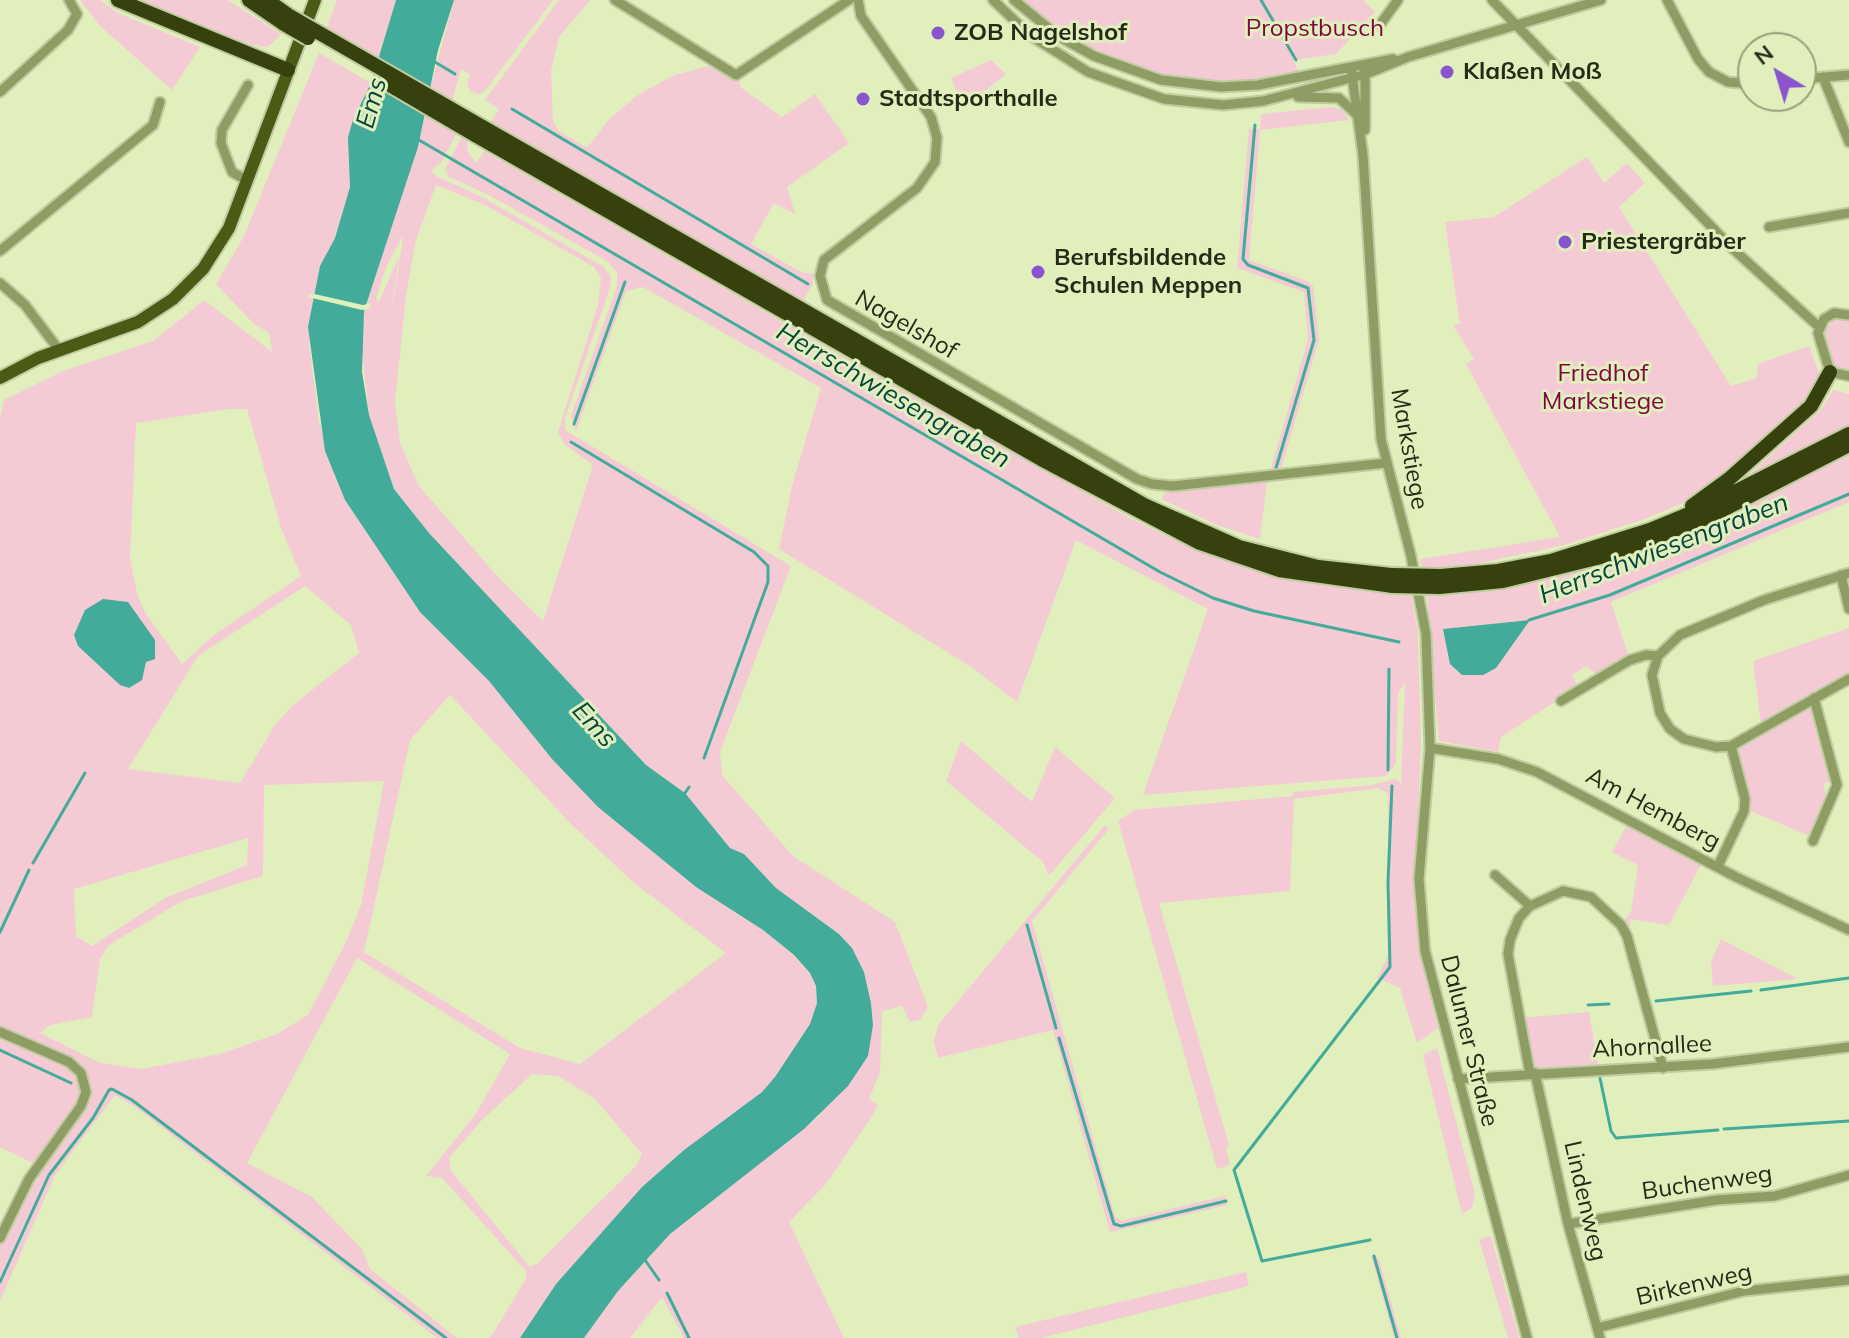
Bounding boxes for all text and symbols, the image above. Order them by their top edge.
park label: Propstbusch [1246,15,1384,43]
place label: ZOB Nagelshof [954,19,1127,47]
marker: ZOB Nagelshof [929,24,947,42]
north arrow [1737,32,1817,112]
text: N [1748,39,1779,71]
place label: Klaßen Moß [1463,58,1602,86]
marker: Klaßen Moß [1438,63,1456,81]
water label: Ems [350,74,394,132]
place label: Stadtsporthalle [879,85,1058,113]
marker: Stadtsporthalle [854,90,872,108]
place label: Priestergräber [1581,228,1746,256]
marker: Priestergräber [1556,233,1574,251]
place label: Berufsbildende Schulen Meppen [1054,244,1242,300]
marker: Berufsbildende Schulen Meppen [1029,263,1047,281]
street label: Nagelshof [850,284,962,366]
water label: Herrschwiesengraben [771,316,1015,476]
park label: Friedhof Markstiege [1542,360,1664,416]
street label: Markstiege [1384,386,1434,512]
water label: Herrschwiesengraben [1535,487,1793,611]
water label: Ems [565,696,623,754]
street label: Am Hemberg [1581,762,1725,856]
street label: Dalumer Straße [1434,952,1504,1130]
street label: Ahornallee [1591,1029,1713,1065]
street label: Lindenweg [1557,1138,1613,1264]
street label: Buchenweg [1640,1160,1774,1206]
street label: Birkenweg [1633,1258,1755,1312]

